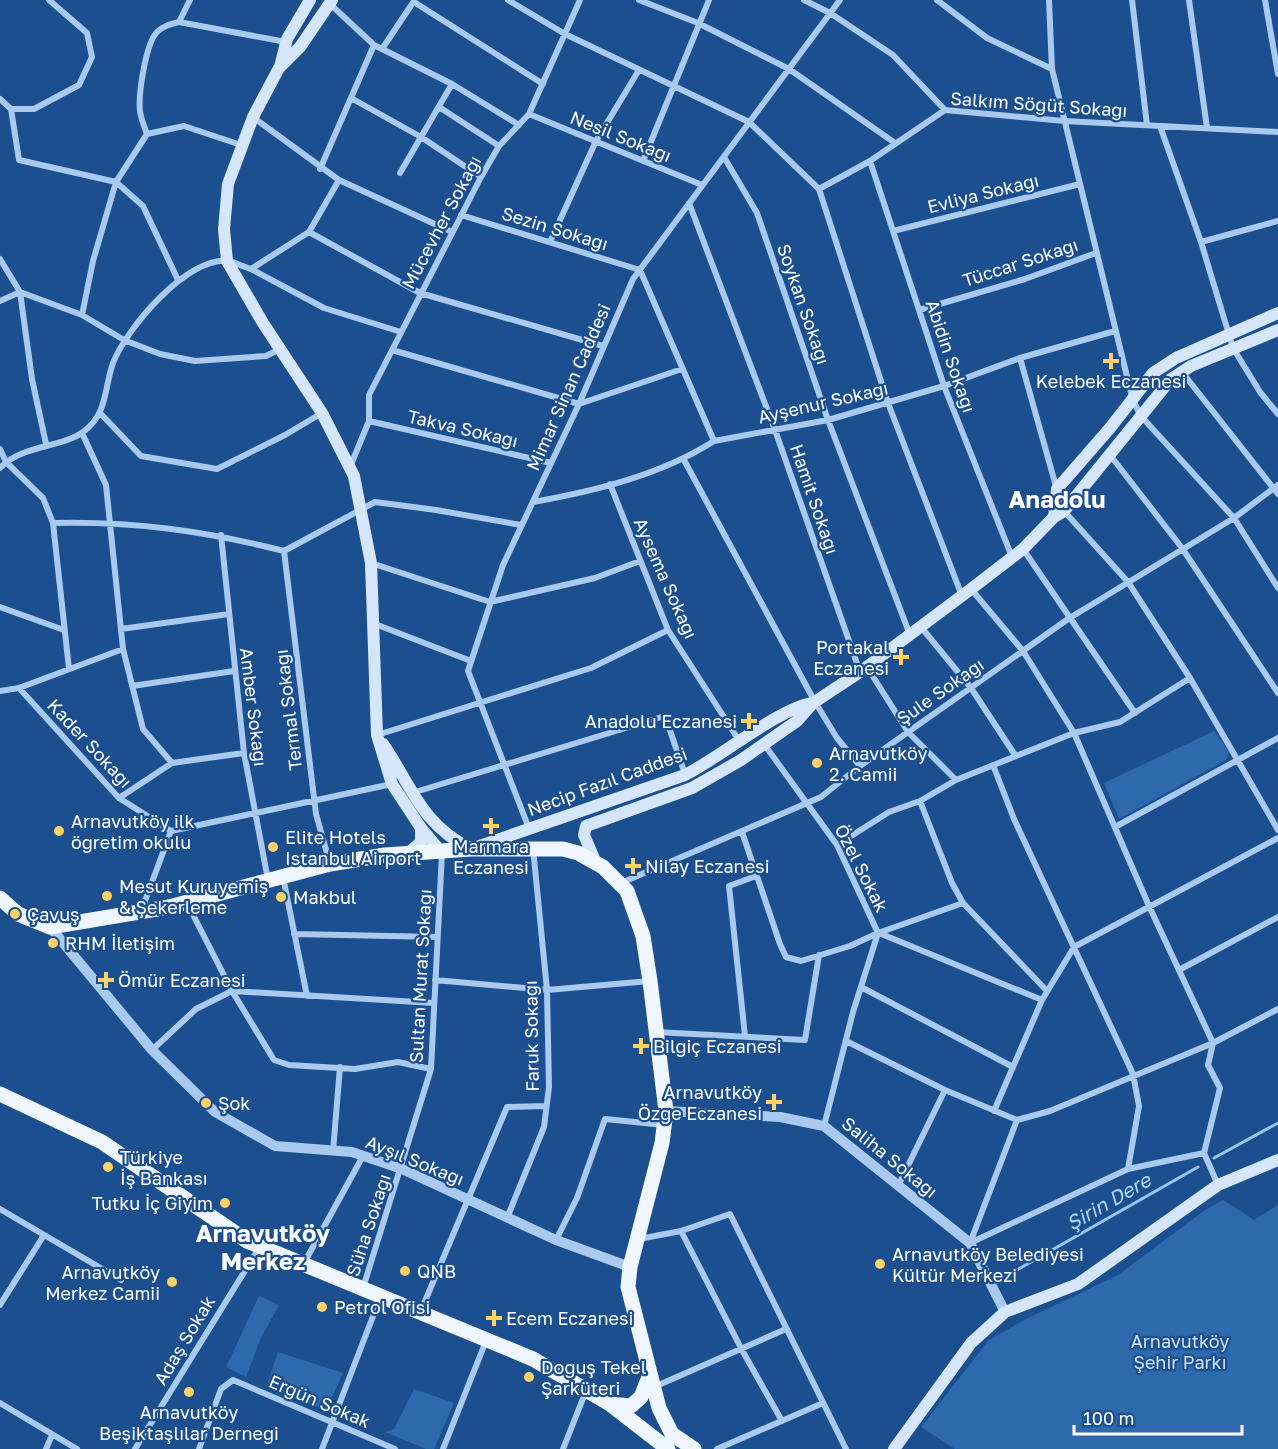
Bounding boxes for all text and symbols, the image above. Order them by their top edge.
street label: Salkım Söğüt Sokağı [950,87,1128,121]
street label: Nesil Sokağı [567,106,675,166]
street label: Mücevher Sokağı [397,152,485,292]
street label: Evliya Sokağı [925,169,1041,217]
street label: Sezin Sokağı [499,201,611,255]
street label: Tüccar Sokağı [959,233,1081,291]
street label: Soykan Sokağı [773,241,835,367]
street label: Abidin Sokağı [921,297,981,415]
street label: Mimar Sinan Caddesi [521,300,615,474]
marker: Kelebek Eczanesi [1104,354,1118,368]
place label: Kelebek Eczanesi [1036,370,1186,392]
street label: Ayşenur Sokağı [756,376,890,428]
street label: Takva Sokağı [406,405,520,451]
street label: Hamit Sokağı [786,441,844,557]
district label: Anadolu [1009,484,1105,513]
street label: Aysema Sokağı [630,514,702,642]
place label: Portakal Eczanesi [813,636,889,679]
street label: Amber Sokağı [236,646,272,768]
street label: Termal Sokağı [270,648,306,772]
marker: Portakal Eczanesi [894,650,908,664]
street label: Şule Sokağı [892,653,988,729]
street label: Kader Sokağı [43,694,137,792]
place label: Anadolu Eczanesi [585,710,737,732]
marker: Anadolu Eczanesi [742,714,756,728]
street label: Necip Fazıl Caddesi [524,742,690,820]
place label: Arnavutköy 2. Camii [829,742,927,785]
marker: Arnavutköy 2. Camii [810,756,824,770]
place label: Arnavutköy ilk öğretim okulu [71,810,195,853]
marker: Marmara Eczanesi [484,819,498,833]
street label: Özel Sokak [830,820,894,916]
marker: Arnavutköy ilk öğretim okulu [52,824,66,838]
place label: Elite Hotels Istanbul Airport [285,826,421,869]
place label: Marmara Eczanesi [453,835,529,878]
marker: Elite Hotels Istanbul Airport [266,840,280,854]
place label: Nilay Eczanesi [645,855,770,877]
marker: Nilay Eczanesi [626,859,640,873]
place label: Mesut Kuruyemiş & Şekerleme [119,875,268,918]
place label: Makbul [293,886,357,908]
marker: Mesut Kuruyemiş & Şekerleme [100,889,114,903]
street label: Sultan Murat Sokağı [404,889,436,1063]
marker: Makbul [274,890,288,904]
place label: Çavuş [27,903,80,925]
marker: Çavuş [8,907,22,921]
place label: RHM İletişim [65,932,175,954]
marker: RHM İletişim [46,936,60,950]
place label: Ömür Eczanesi [118,969,246,991]
marker: Ömür Eczanesi [99,973,113,987]
street label: Faruk Sokağı [519,980,543,1092]
place label: Bilgiç Eczanesi [653,1035,782,1057]
marker: Bilgiç Eczanesi [634,1039,648,1053]
place label: Arnavutköy Özge Eczanesi [638,1081,762,1124]
place label: Şok [218,1092,251,1114]
marker: Arnavutköy Özge Eczanesi [767,1095,781,1109]
marker: Şok [199,1096,213,1110]
street label: Saliha Sokağı [838,1112,942,1202]
street label: Ayşıl Sokağı [363,1130,467,1190]
place label: Türkiye İş Bankası [120,1146,208,1189]
marker: Türkiye İş Bankası [101,1160,115,1174]
water label: Şirin Dere [1062,1167,1156,1236]
street label: Süha Sokağı [341,1171,395,1279]
place label: Tutku İç Giyim [92,1192,213,1214]
marker: Tutku İç Giyim [218,1196,232,1210]
district label: Arnavutköy Merkez [196,1218,331,1275]
place label: Arnavutköy Belediyesi Kültür Merkezi [892,1243,1084,1286]
marker: Arnavutköy Belediyesi Kültür Merkezi [873,1257,887,1271]
place label: QNB [417,1260,456,1282]
place label: Arnavutköy Merkez Camii [45,1261,160,1304]
marker: QNB [398,1264,412,1278]
marker: Arnavutköy Merkez Camii [165,1275,179,1289]
street label: Adaş Sokak [149,1292,219,1388]
place label: Petrol Ofisi [334,1296,430,1318]
marker: Petrol Ofisi [315,1300,329,1314]
place label: Ecem Eczanesi [506,1307,633,1329]
marker: Ecem Eczanesi [487,1311,501,1325]
park label: Arnavutköy Şehir Parkı [1131,1330,1229,1373]
place label: Doğuş Tekel Şarküteri [541,1356,647,1399]
street label: Ergün Sokak [266,1370,374,1432]
marker: Doğuş Tekel Şarküteri [522,1370,536,1384]
marker: Arnavutköy Beşiktaşlılar Derneği [182,1385,196,1399]
scale bar [1074,1398,1242,1436]
place label: Arnavutköy Beşiktaşlılar Derneği [99,1401,279,1444]
text: 100 m [1083,1407,1134,1429]

